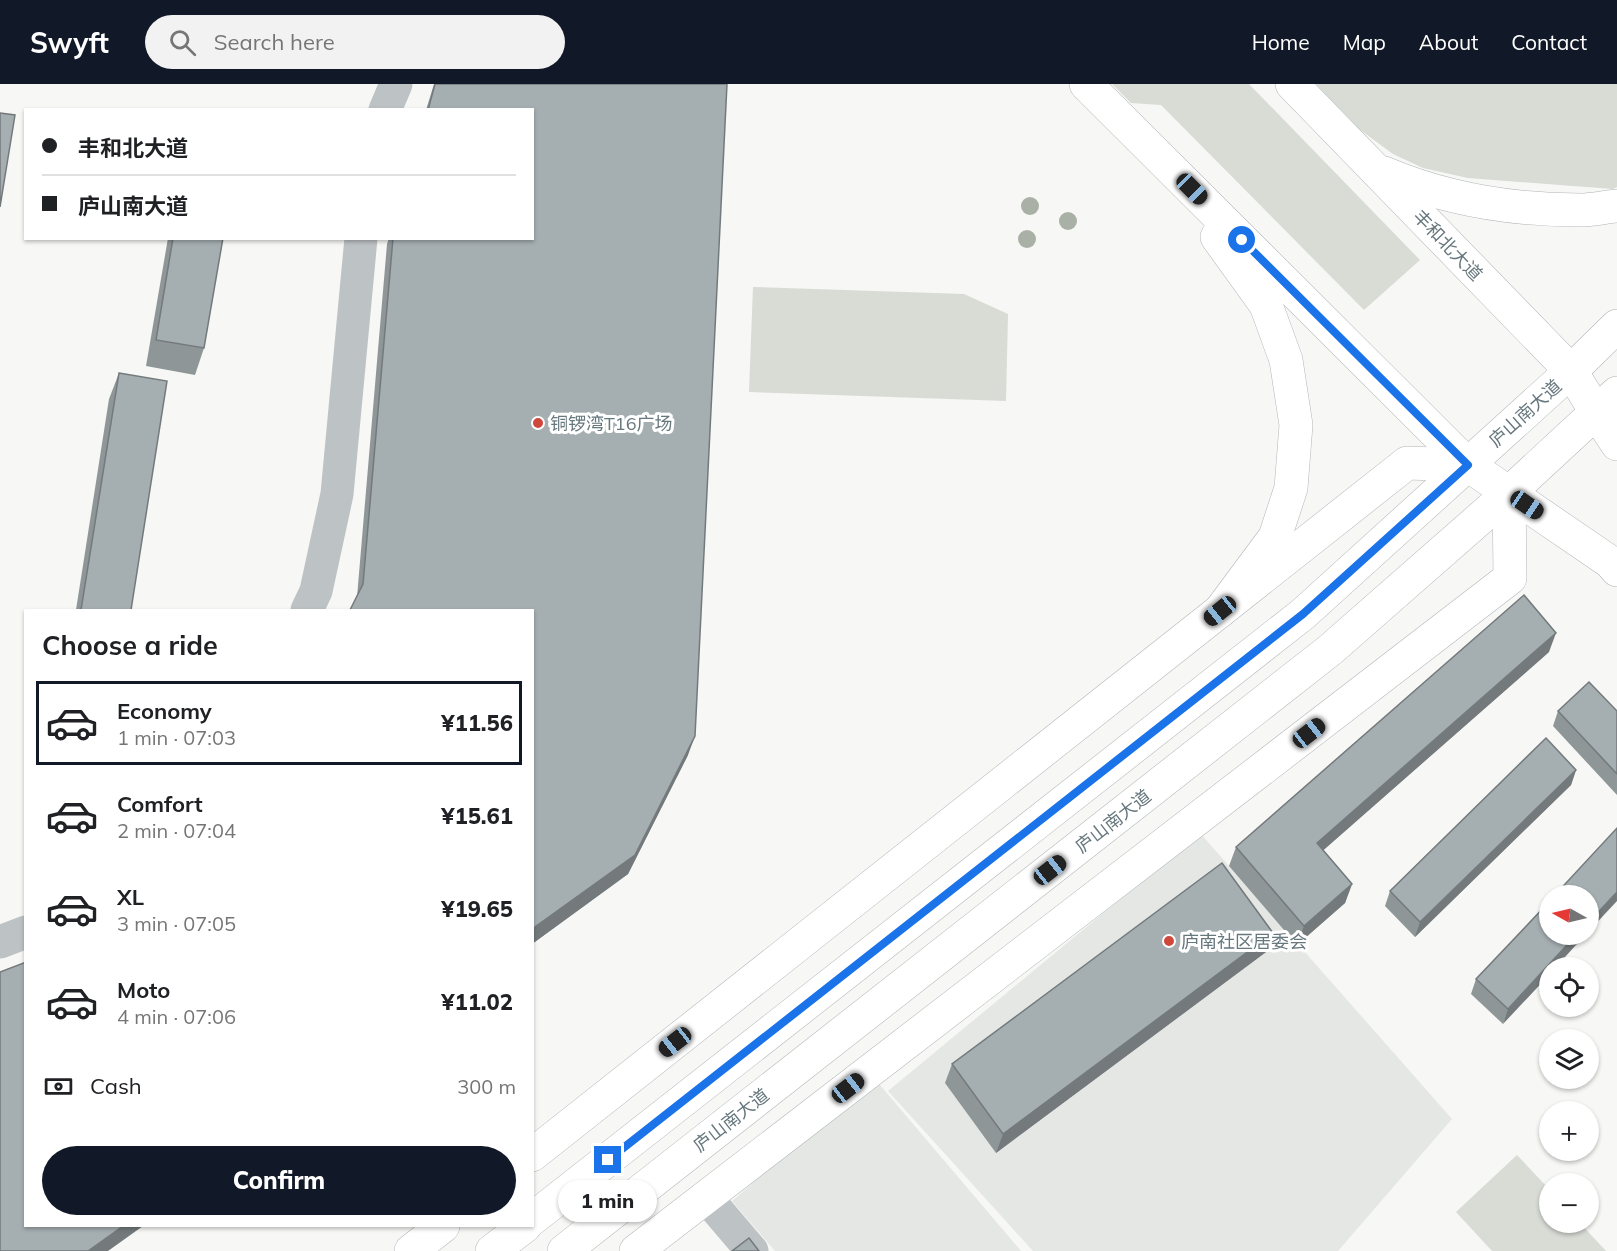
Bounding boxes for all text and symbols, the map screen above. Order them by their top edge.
search box [145,15,565,69]
text: Swyft [30,25,109,60]
icon: search [166,26,199,59]
text: Search here [214,28,335,56]
text: Home [1252,29,1310,55]
text: Map [1343,29,1386,55]
text: About [1419,29,1478,55]
text: Contact [1511,29,1587,55]
text: 丰和北大道 [78,134,188,162]
car [1173,170,1211,208]
text: 庐山南大道 [78,192,188,220]
street label: 丰和北大道 [1408,205,1488,285]
route start [1228,226,1255,253]
street label: 庐山南大道 [1484,374,1566,452]
place label: 铜锣湾T16广场 [550,412,672,435]
marker: 铜锣湾T16广场 [531,416,545,430]
car [1507,487,1547,523]
car [1200,593,1240,629]
text: Choose a ride [42,628,218,662]
icon: car [45,696,99,750]
text: Economy [117,697,212,725]
text: ¥11.56 [441,709,513,737]
car [1289,715,1329,751]
text: 1 min · 07:03 [117,725,236,750]
street label: 庐山南大道 [1070,784,1156,858]
icon: car [45,789,99,843]
text: Comfort [117,790,203,818]
text: ¥15.61 [441,802,513,830]
text: 2 min · 07:04 [117,818,236,843]
car [1030,852,1070,888]
icon: car [45,882,99,936]
text: XL [117,883,144,911]
north arrow [1539,885,1599,945]
map controls [1539,885,1599,1233]
text: ¥19.65 [441,895,513,923]
text: 3 min · 07:05 [117,911,236,936]
place label: 庐南社区居委会 [1181,930,1307,953]
marker: 庐南社区居委会 [1162,934,1176,948]
button: locate [1539,957,1599,1017]
icon: car [45,975,99,1029]
text: Moto [117,976,170,1004]
text: ¥11.02 [441,988,513,1016]
text: 4 min · 07:06 [117,1004,236,1029]
car [655,1024,695,1060]
button: layers [1539,1029,1599,1089]
icon: cash [42,1070,75,1103]
car [828,1070,868,1106]
text: Cash [90,1072,142,1100]
text: 300 m [457,1074,516,1099]
street label: 庐山南大道 [688,1083,774,1157]
button: + [1539,1101,1599,1161]
button: Confirm [42,1146,516,1215]
route end [594,1146,621,1173]
button: − [1539,1173,1599,1233]
callout: 1 min [558,1181,658,1223]
text: 1 min [581,1188,634,1213]

